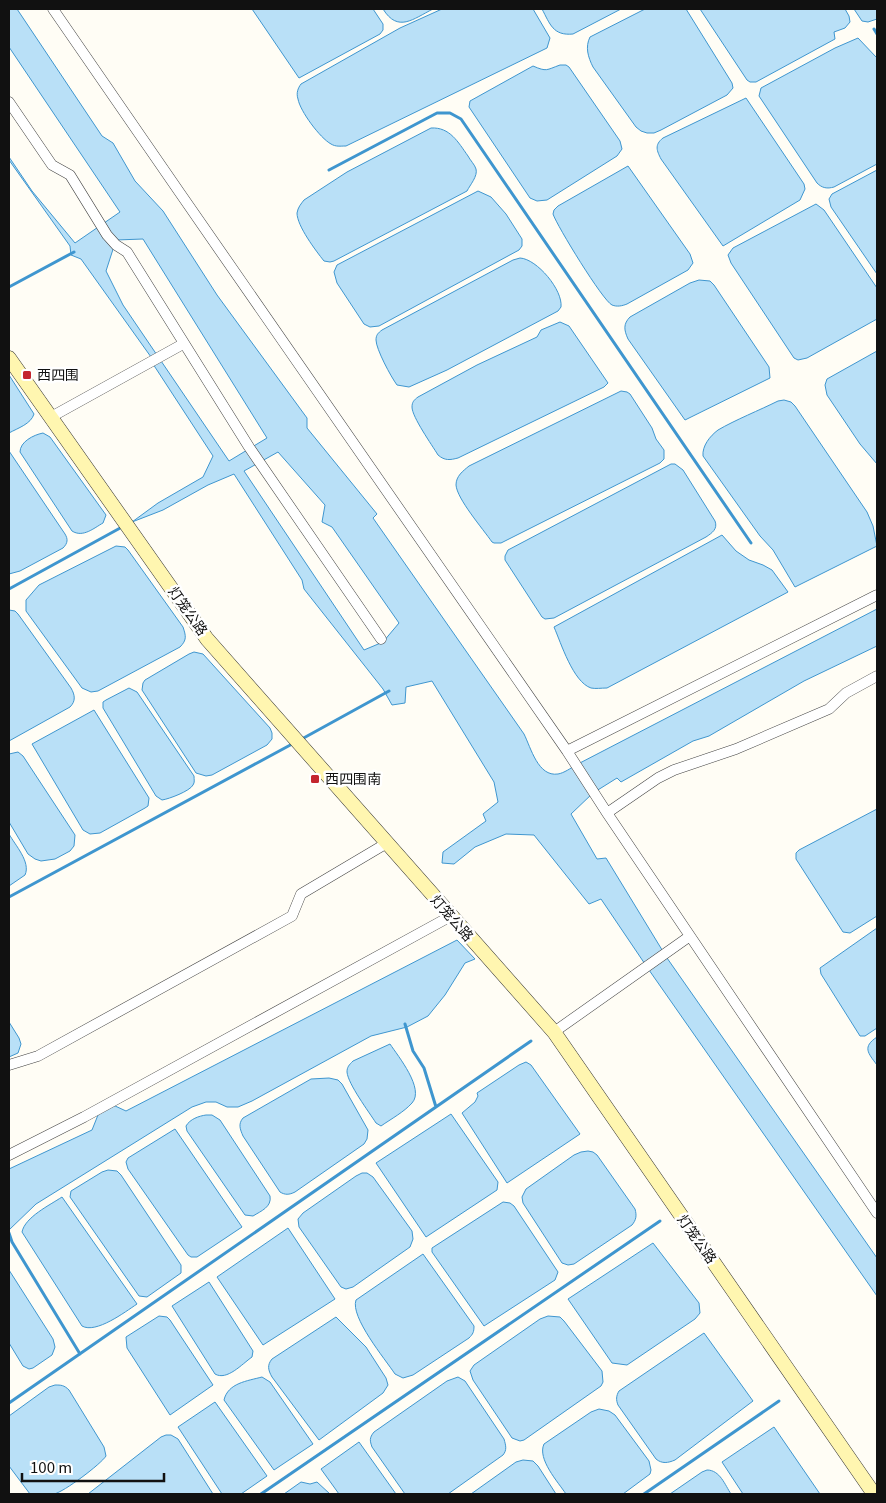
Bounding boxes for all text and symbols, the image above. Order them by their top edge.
place label: 西四围 [37,364,79,384]
marker: 西四围 [21,369,33,381]
street label: 灯笼公路 [165,582,213,639]
place label: 西四围南 [325,768,381,788]
marker: 西四围南 [309,773,321,785]
street label: 灯笼公路 [427,890,479,945]
street label: 灯笼公路 [674,1210,722,1267]
scale bar [22,1450,165,1482]
text: 100 m [30,1456,72,1477]

